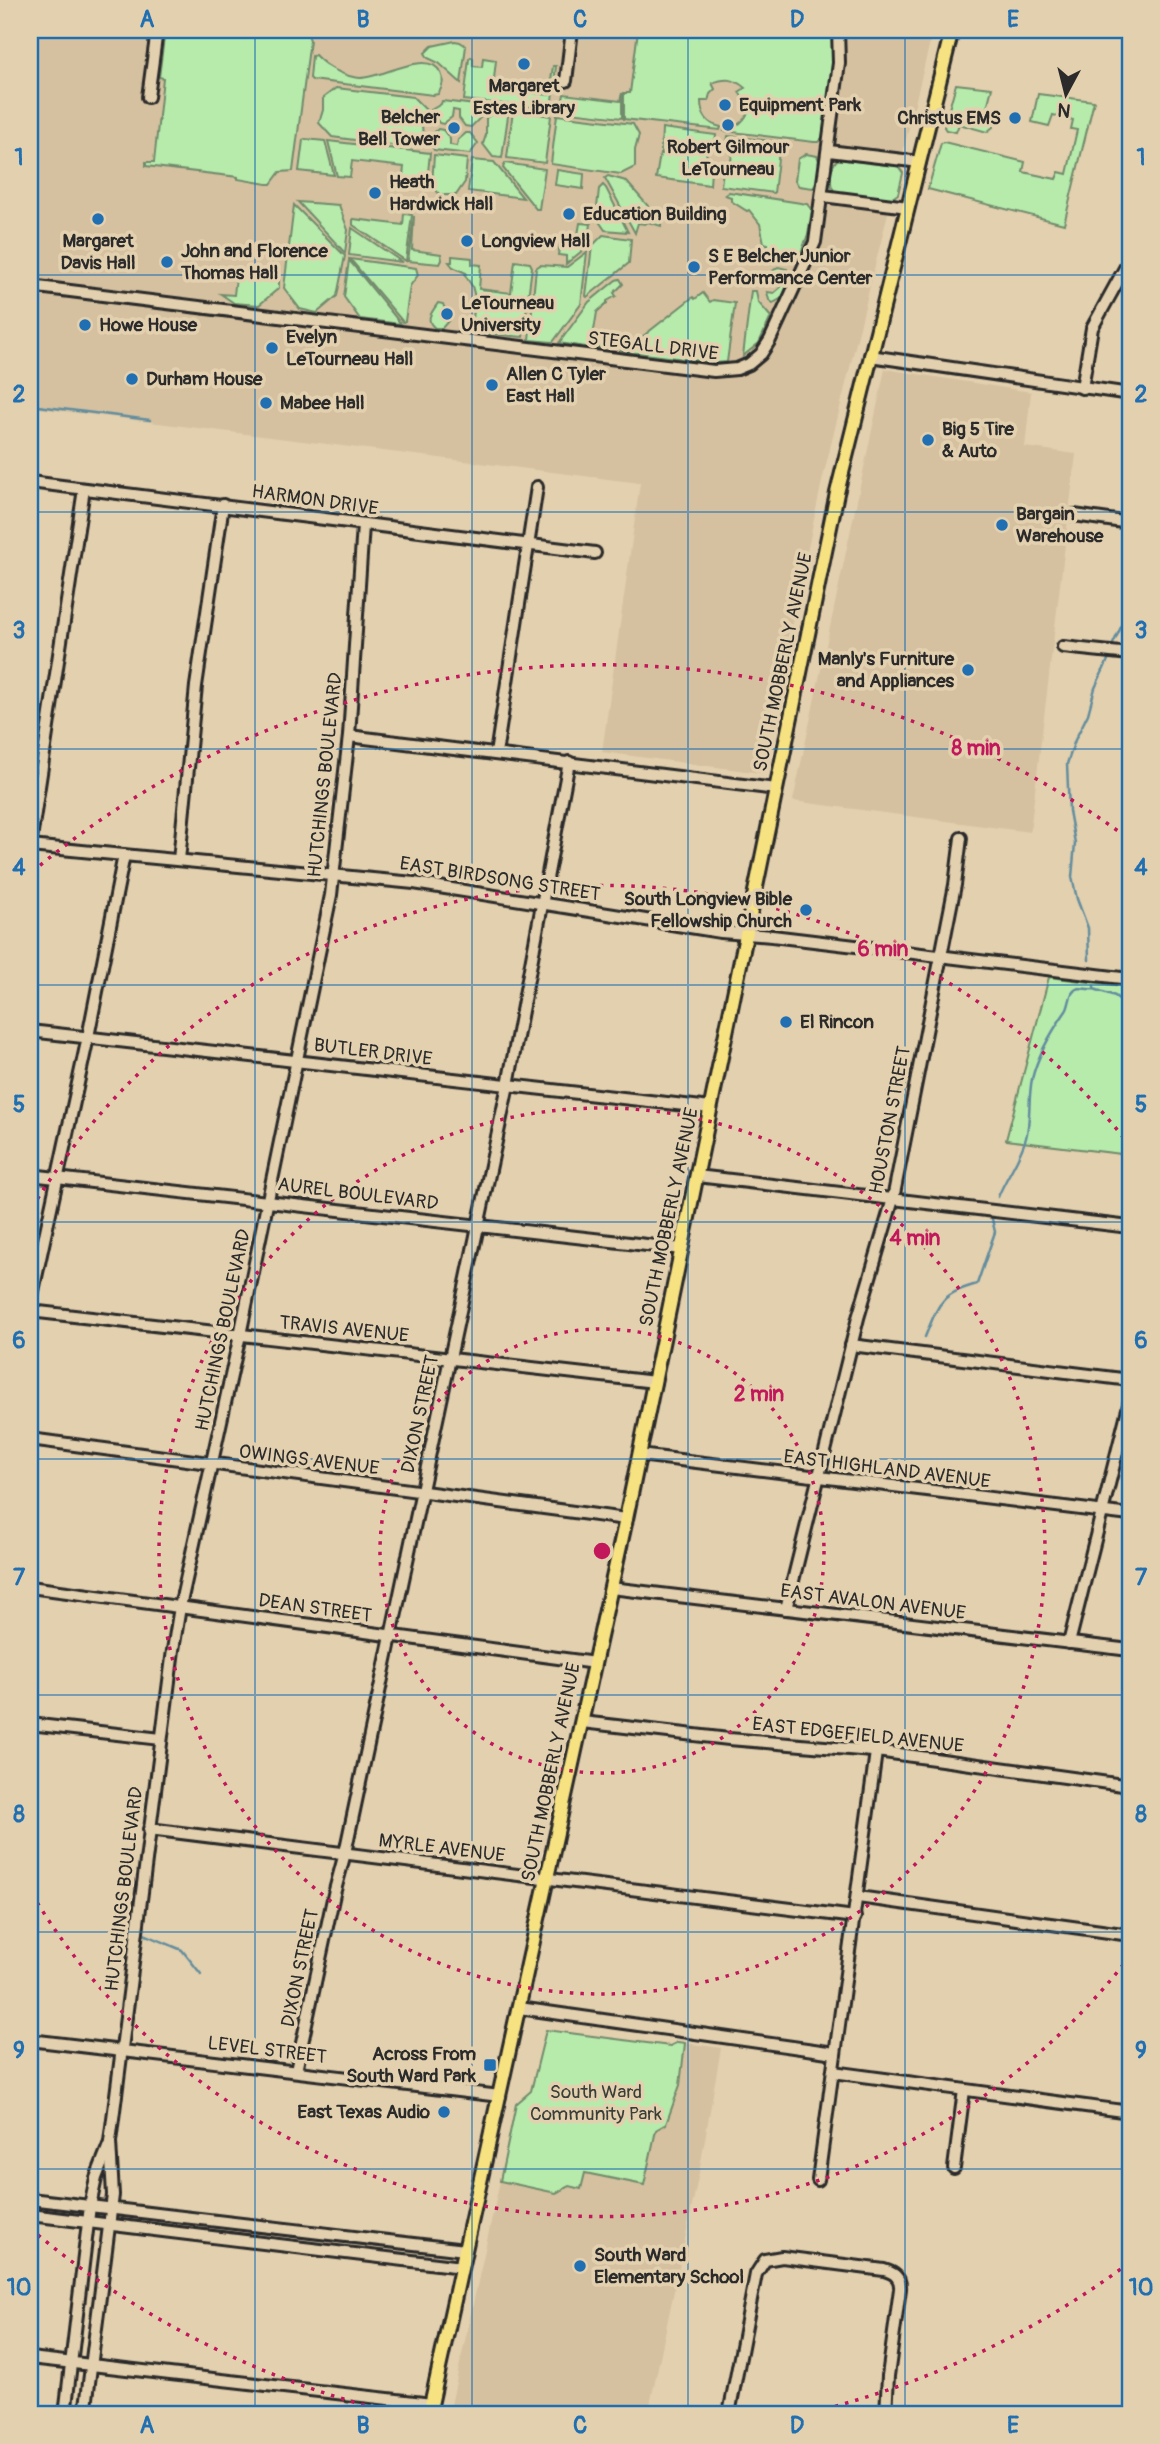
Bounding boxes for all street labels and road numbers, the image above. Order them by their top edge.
street label: STEGALL DRIVE [586,326,720,366]
street label: HARMON DRIVE [250,479,380,521]
street label: SOUTH MOBBERLY AVENUE [748,550,818,774]
street label: HUTCHINGS BOULEVARD [302,671,348,879]
street label: EAST BIRDSONG STREET [398,851,602,907]
street label: BUTLER DRIVE [312,1033,434,1071]
street label: HOUSTON STREET [864,1044,916,1196]
street label: SOUTH MOBBERLY AVENUE [634,1105,704,1329]
street label: AUREL BOULEVARD [276,1172,440,1216]
street label: HUTCHINGS BOULEVARD [190,1227,256,1433]
street label: TRAVIS AVENUE [278,1310,410,1348]
street label: DIXON STREET [396,1353,444,1475]
street label: OWINGS AVENUE [238,1439,381,1481]
street label: EAST HIGHLAND AVENUE [782,1444,992,1494]
street label: EAST AVALON AVENUE [779,1579,967,1625]
street label: DEAN STREET [257,1588,373,1628]
street label: SOUTH MOBBERLY AVENUE [516,1660,586,1884]
street label: EAST EDGEFIELD AVENUE [751,1712,965,1758]
street label: HUTCHINGS BOULEVARD [100,1785,148,1993]
street label: MYRLE AVENUE [377,1828,507,1868]
street label: DIXON STREET [276,1907,324,2029]
street label: LEVEL STREET [206,2031,328,2069]

